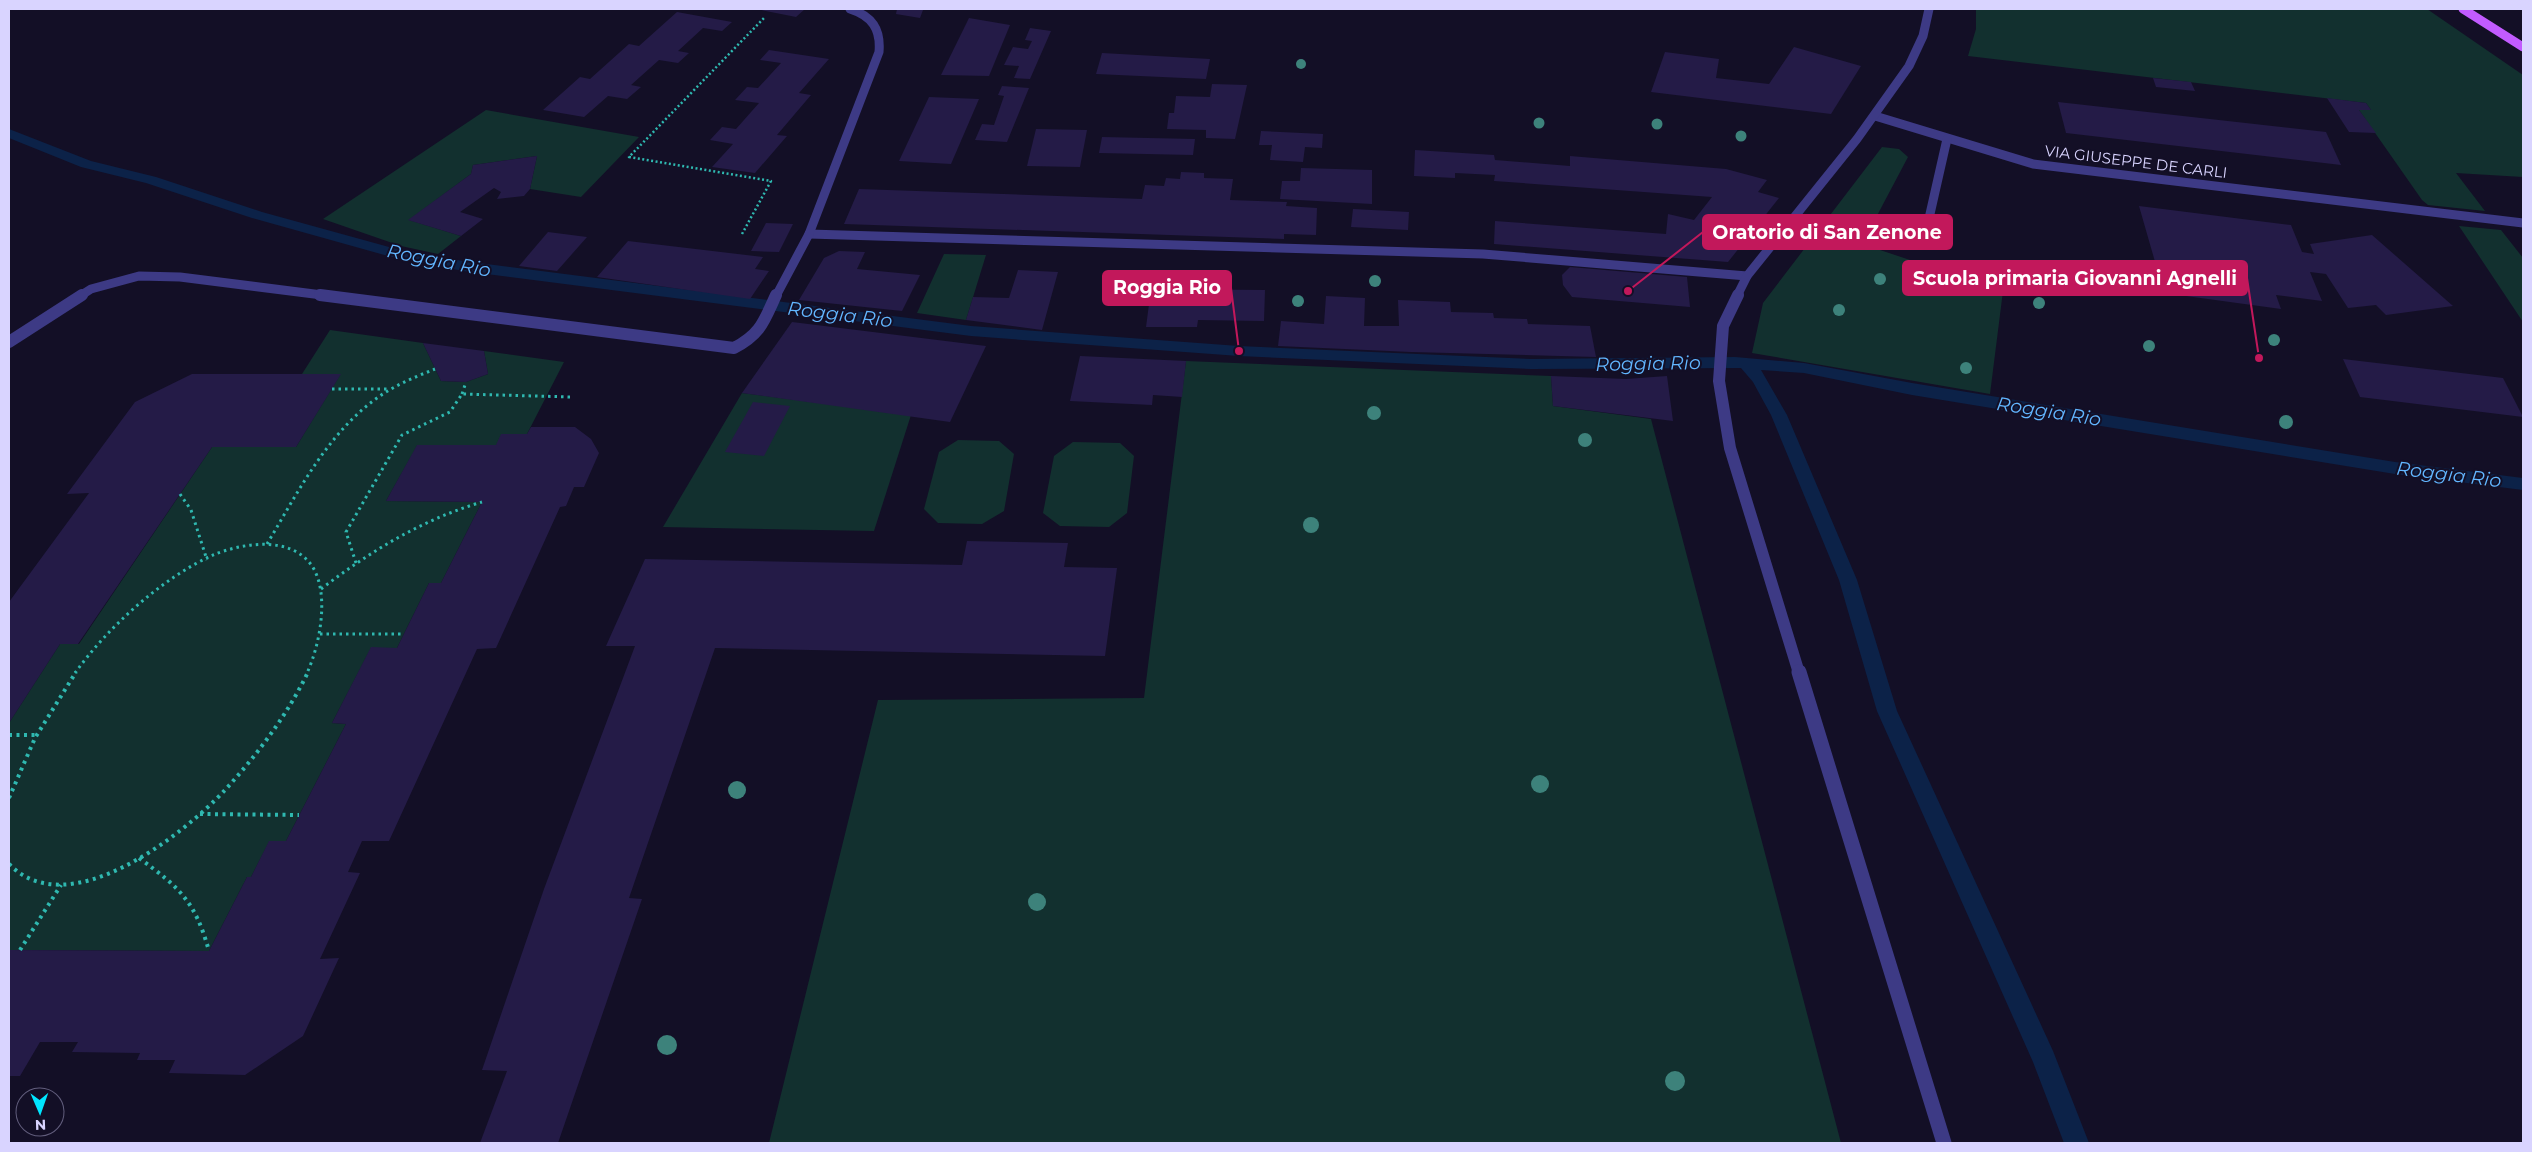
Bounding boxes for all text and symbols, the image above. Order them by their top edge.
street label: VIA GIUSEPPE DE CARLI [2044,141,2228,182]
callout: Oratorio di San Zenone [1703,215,1952,249]
text: Oratorio di San Zenone [1712,221,1942,244]
water label: Roggia Rio [385,239,493,282]
callout: Scuola primaria Giovanni Agnelli [1903,261,2247,295]
text: Scuola primaria Giovanni Agnelli [1913,267,2237,290]
callout: Roggia Rio [1103,271,1231,305]
text: Roggia Rio [1113,276,1221,299]
water label: Roggia Rio [786,297,894,332]
water label: Roggia Rio [1595,351,1701,376]
water label: Roggia Rio [1995,392,2103,431]
water label: Roggia Rio [2395,457,2503,492]
north arrow [15,1087,65,1137]
text: N [34,1116,46,1134]

